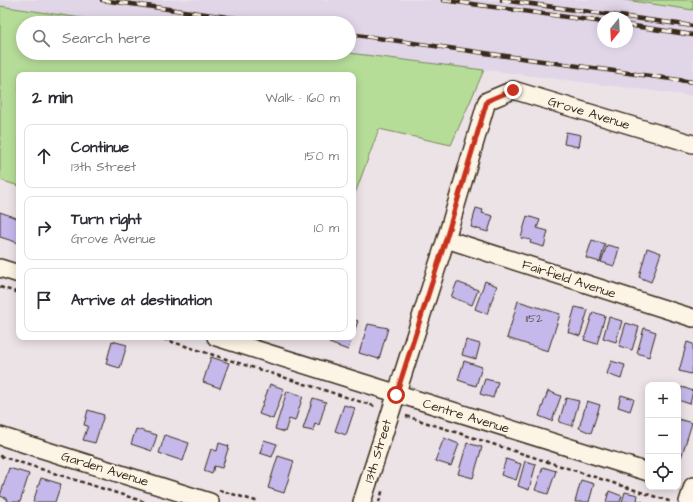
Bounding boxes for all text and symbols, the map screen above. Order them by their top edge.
north arrow [597,12,633,48]
search box [16,16,356,60]
icon: search [30,27,52,49]
text: Search here [62,28,151,49]
route end [504,81,522,99]
text: 2 min [32,86,73,110]
text: Walk · 160 m [266,89,340,107]
street label: Grove Avenue [546,92,632,134]
text: Continue [71,137,129,158]
icon: ahead [33,145,55,167]
text: 150 m [305,147,339,165]
text: 13th Street [71,158,136,176]
text: Turn right [71,209,142,230]
icon: right [33,217,55,239]
text: 10 m [314,219,339,237]
text: Grove Avenue [71,230,156,248]
street label: Fairfield Avenue [520,255,618,303]
icon: arrive [33,289,55,311]
text: Arrive at destination [71,290,212,311]
house number: 1152 [526,311,543,326]
map controls [645,382,681,490]
button: + [645,382,681,418]
route start [387,386,405,404]
street label: Centre Avenue [420,394,512,438]
street label: 13th Street [360,416,396,485]
button: − [645,418,681,454]
street label: Garden Avenue [59,447,151,491]
button: locate [645,454,681,490]

